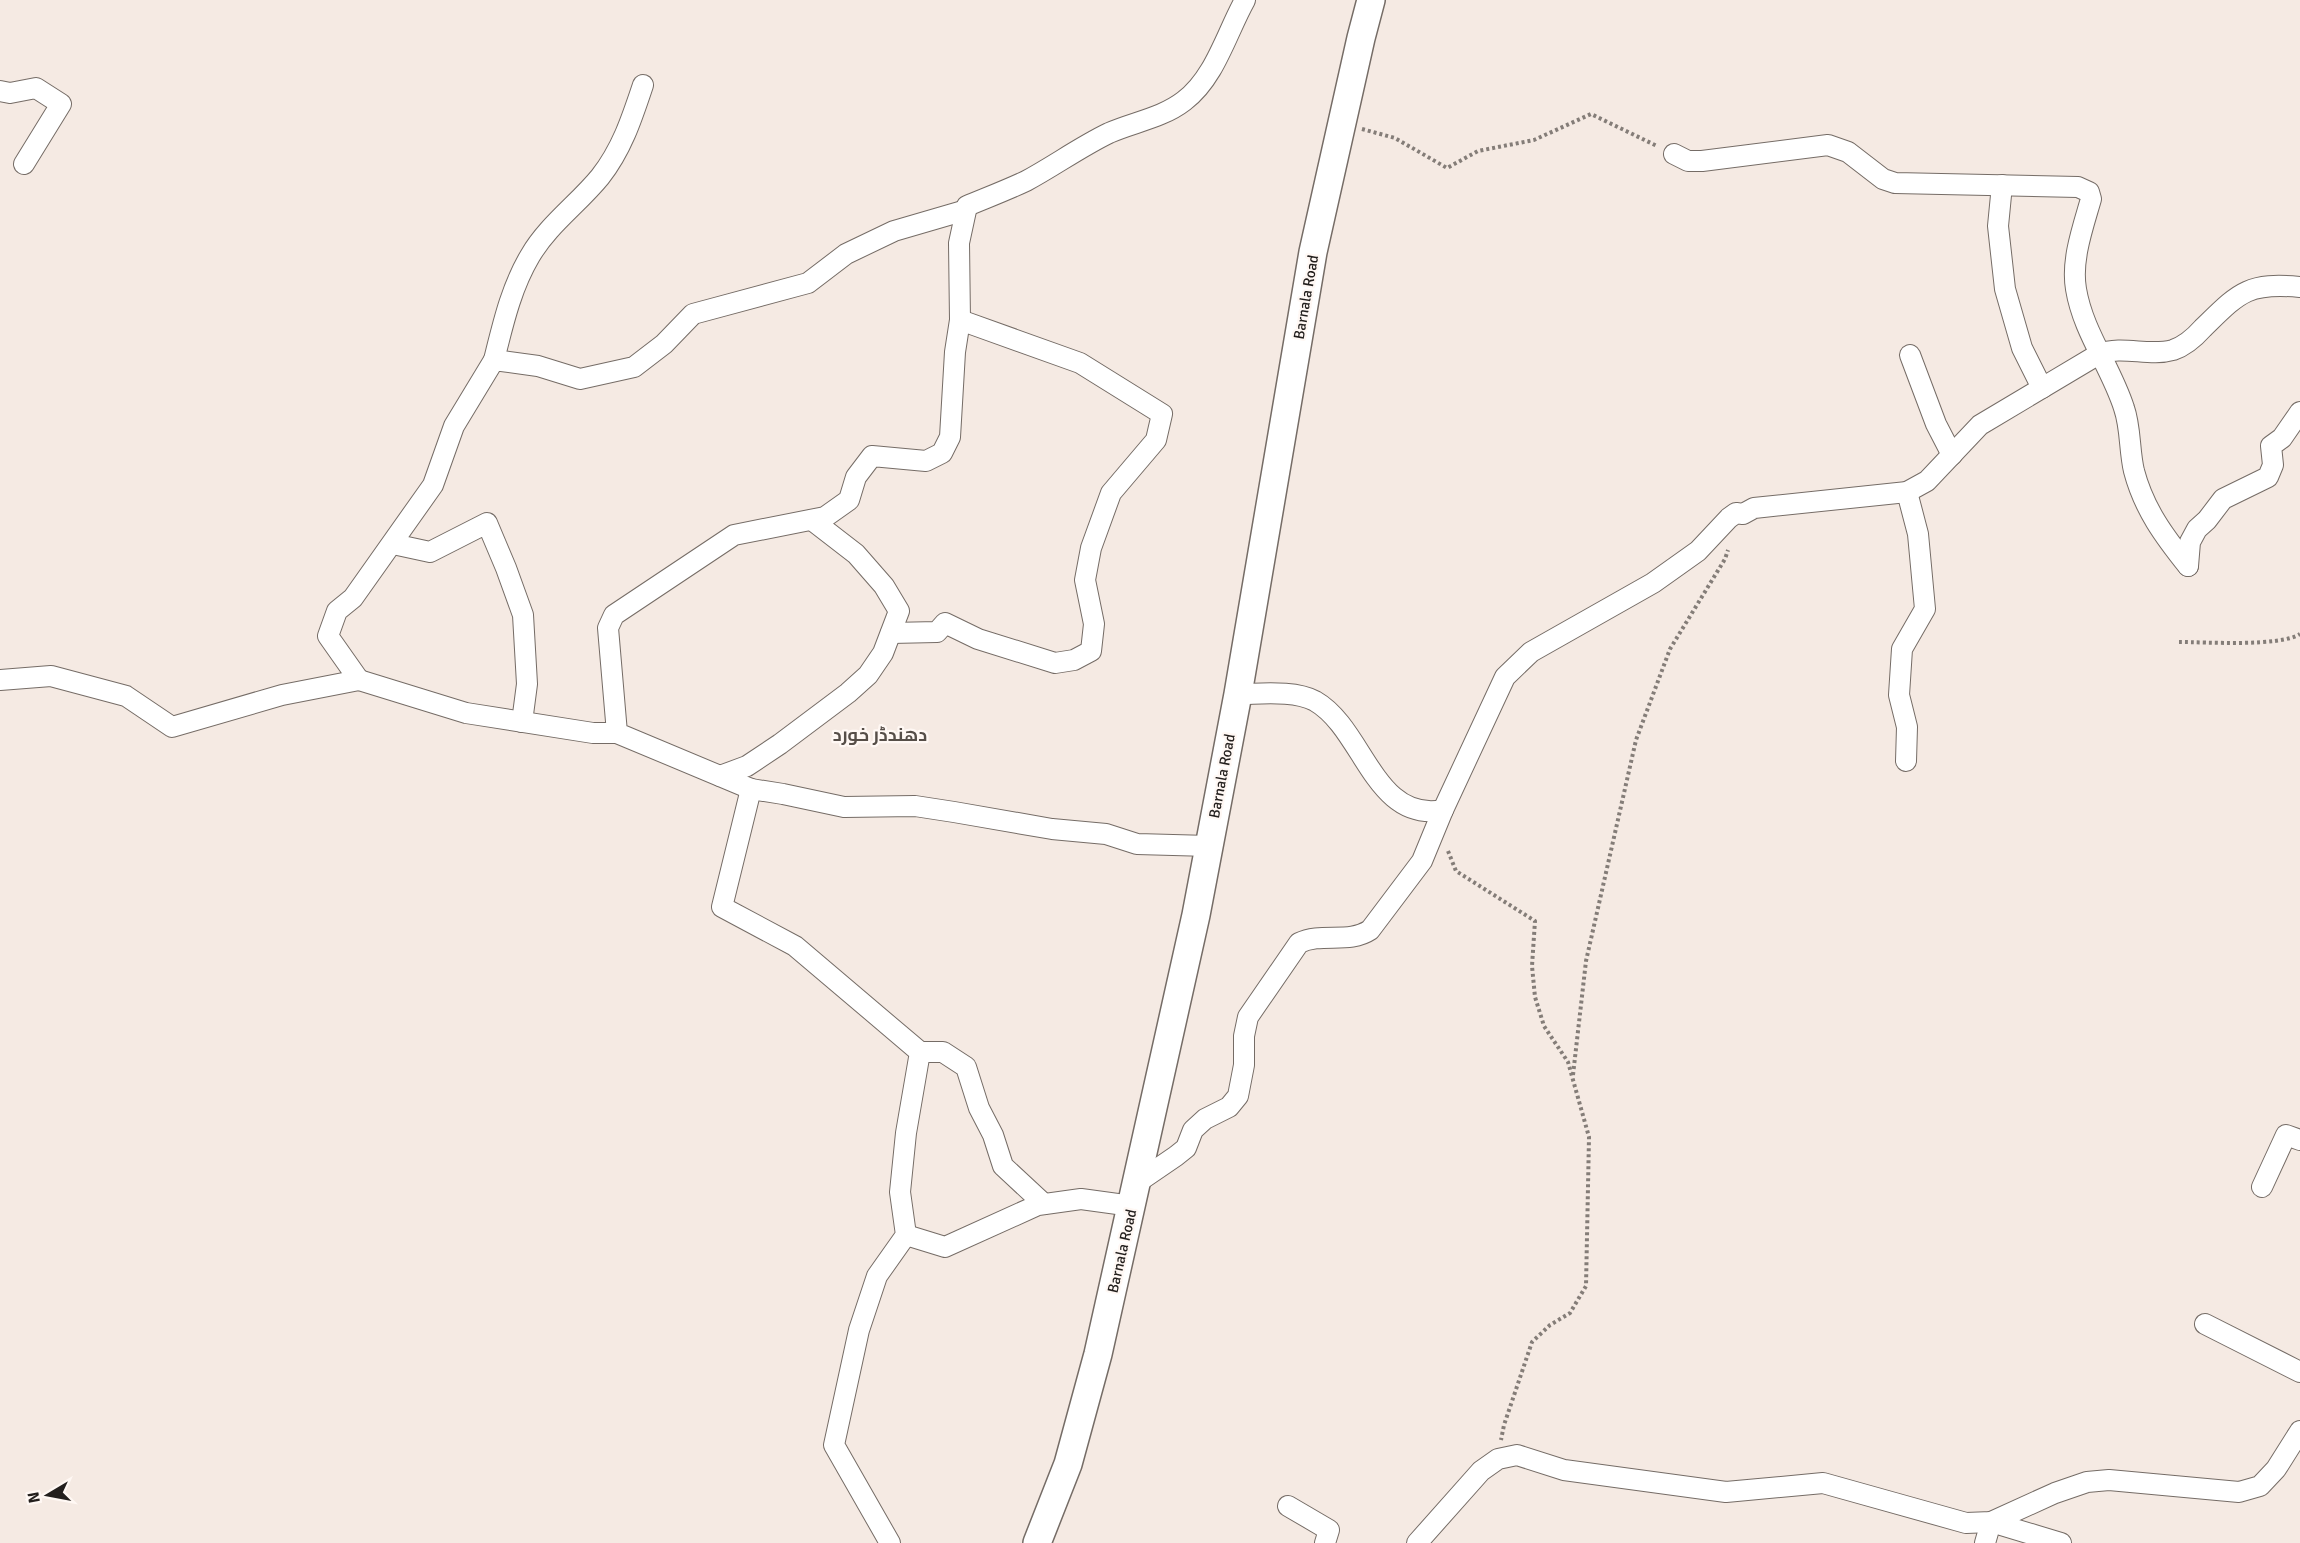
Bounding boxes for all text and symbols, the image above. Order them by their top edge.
street label: Barnala Road [1290,253,1322,341]
district label: دھندڈر خورد [833,724,927,746]
street label: Barnala Road [1205,732,1239,820]
street label: Barnala Road [1104,1207,1140,1295]
north arrow [18,1465,78,1525]
text: N [23,1490,45,1505]

